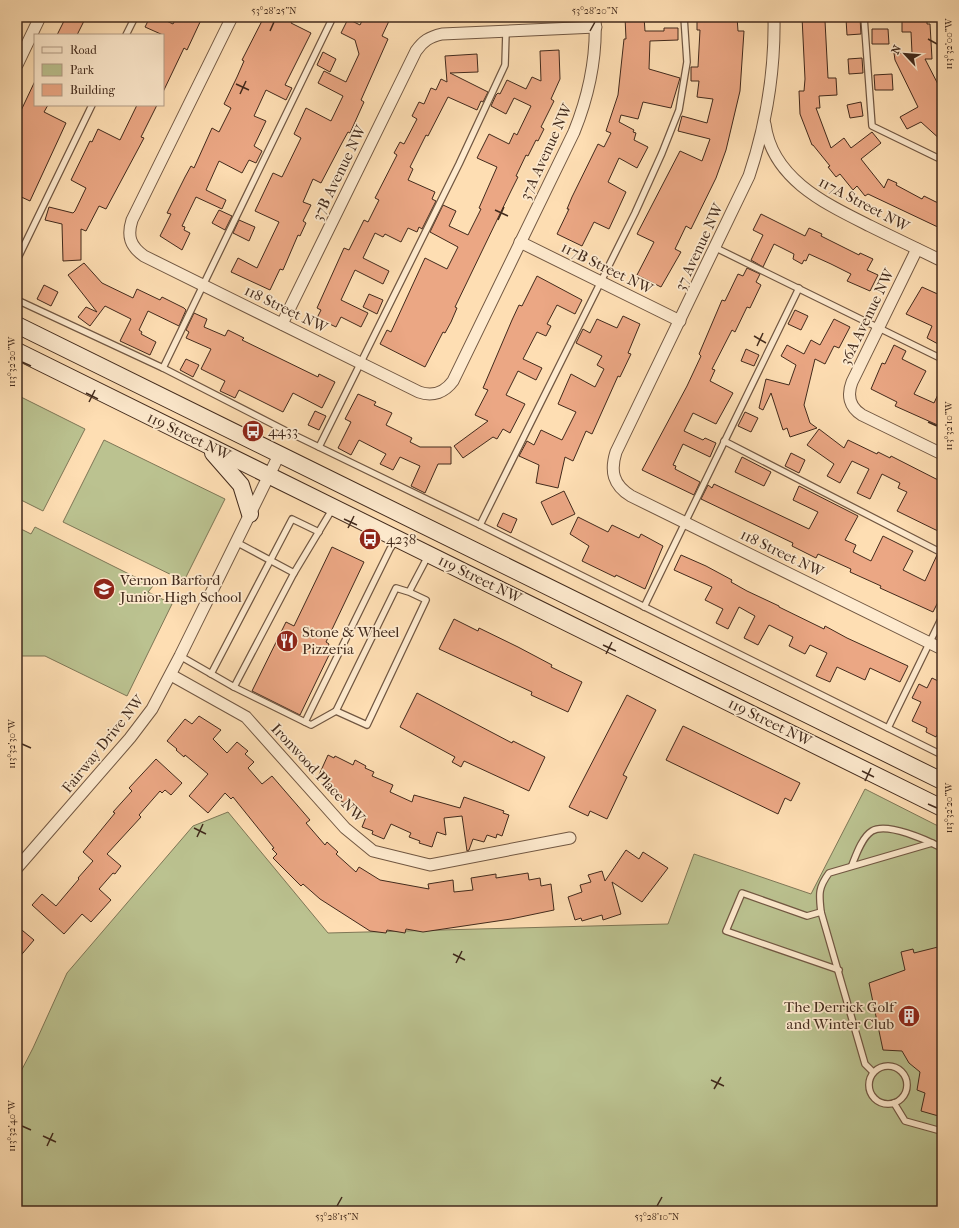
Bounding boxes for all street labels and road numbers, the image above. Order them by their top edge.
street label: 37A Avenue NW [516,100,577,203]
street label: 37B Avenue NW [308,121,370,224]
street label: 117A Street NW [816,173,913,236]
street label: 37 Avenue NW [671,199,728,294]
street label: 117B Street NW [558,238,657,299]
street label: 36A Avenue NW [836,265,899,368]
street label: 118 Street NW [241,281,332,337]
street label: 119 Street NW [144,408,235,465]
street label: 118 Street NW [737,525,828,581]
street label: 119 Street NW [435,551,526,608]
street label: Fairway Drive NW [58,690,149,797]
street label: 119 Street NW [725,694,816,751]
street label: Ironwood Place NW [267,720,369,827]

